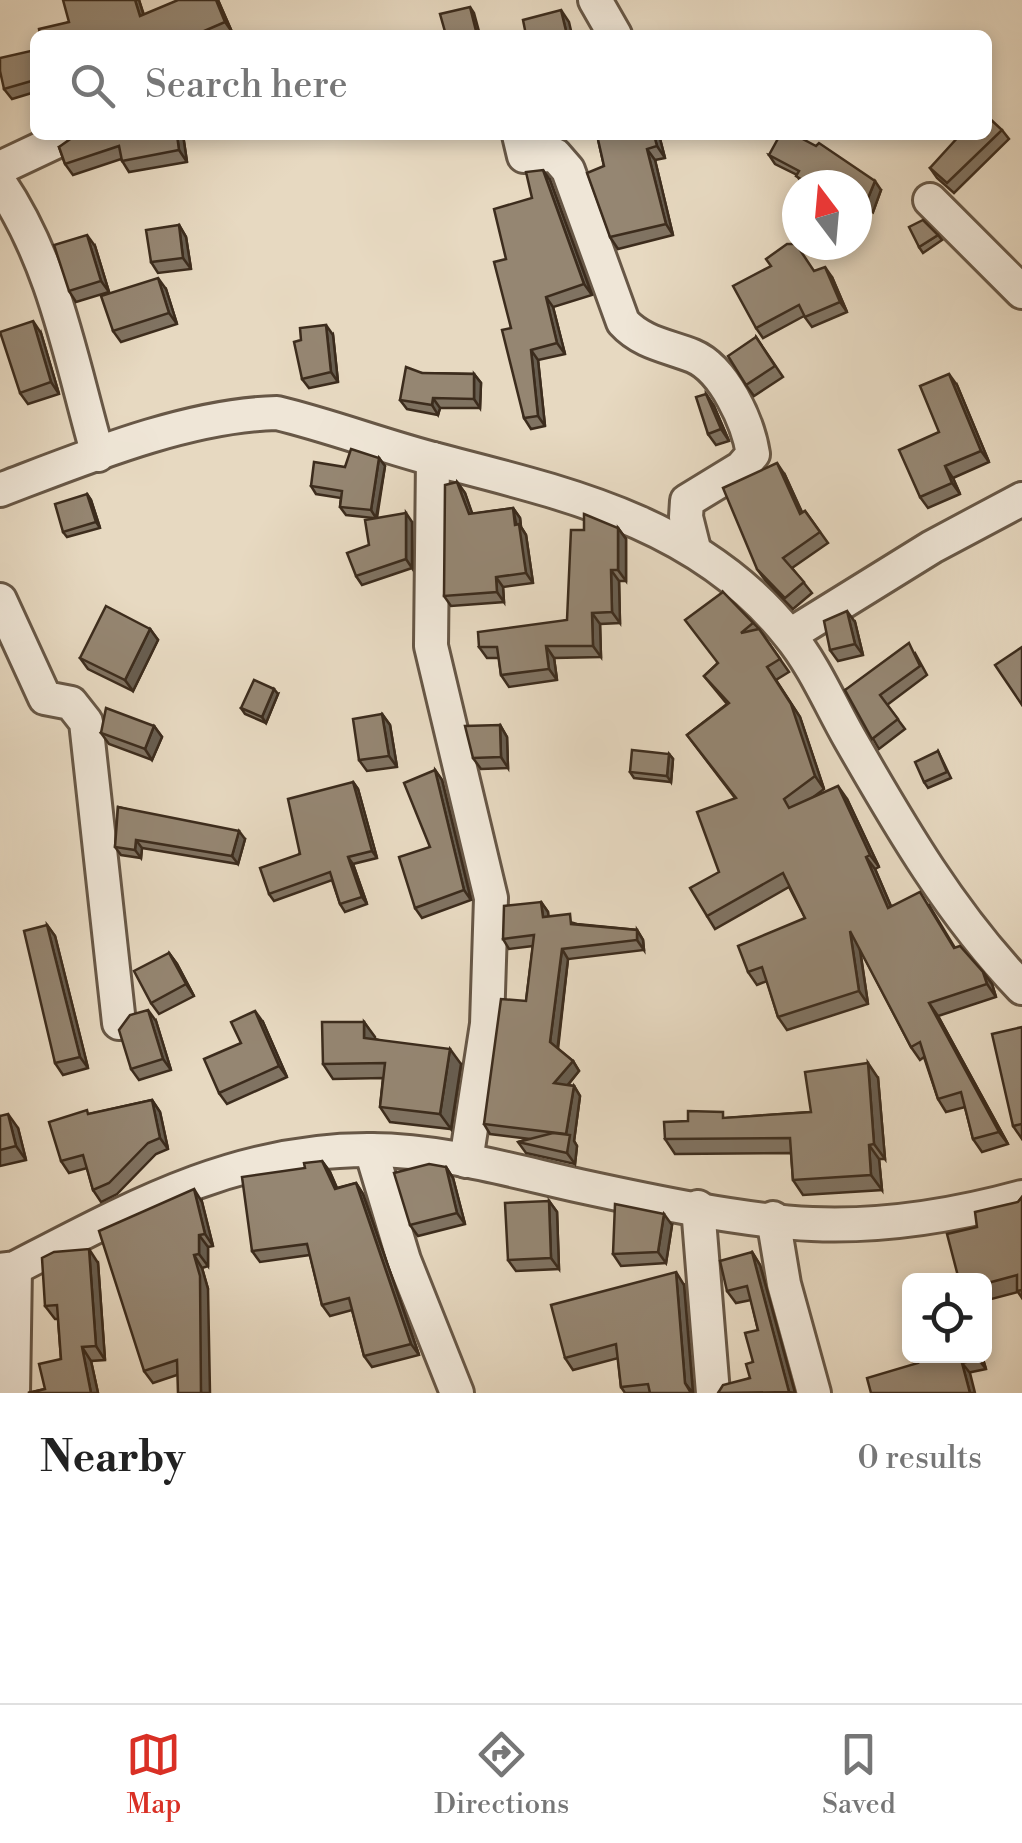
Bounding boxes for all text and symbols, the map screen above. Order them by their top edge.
search box [30,30,992,140]
icon: search [65,58,120,113]
text: Search here [145,62,348,109]
north arrow [782,170,872,260]
map controls [902,1273,992,1363]
button: locate [902,1273,992,1363]
text: Nearby [40,1432,185,1485]
text: 0 results [857,1438,982,1478]
tab: Map [126,1727,181,1822]
tab: Directions [434,1727,569,1822]
tab: Saved [822,1727,896,1822]

